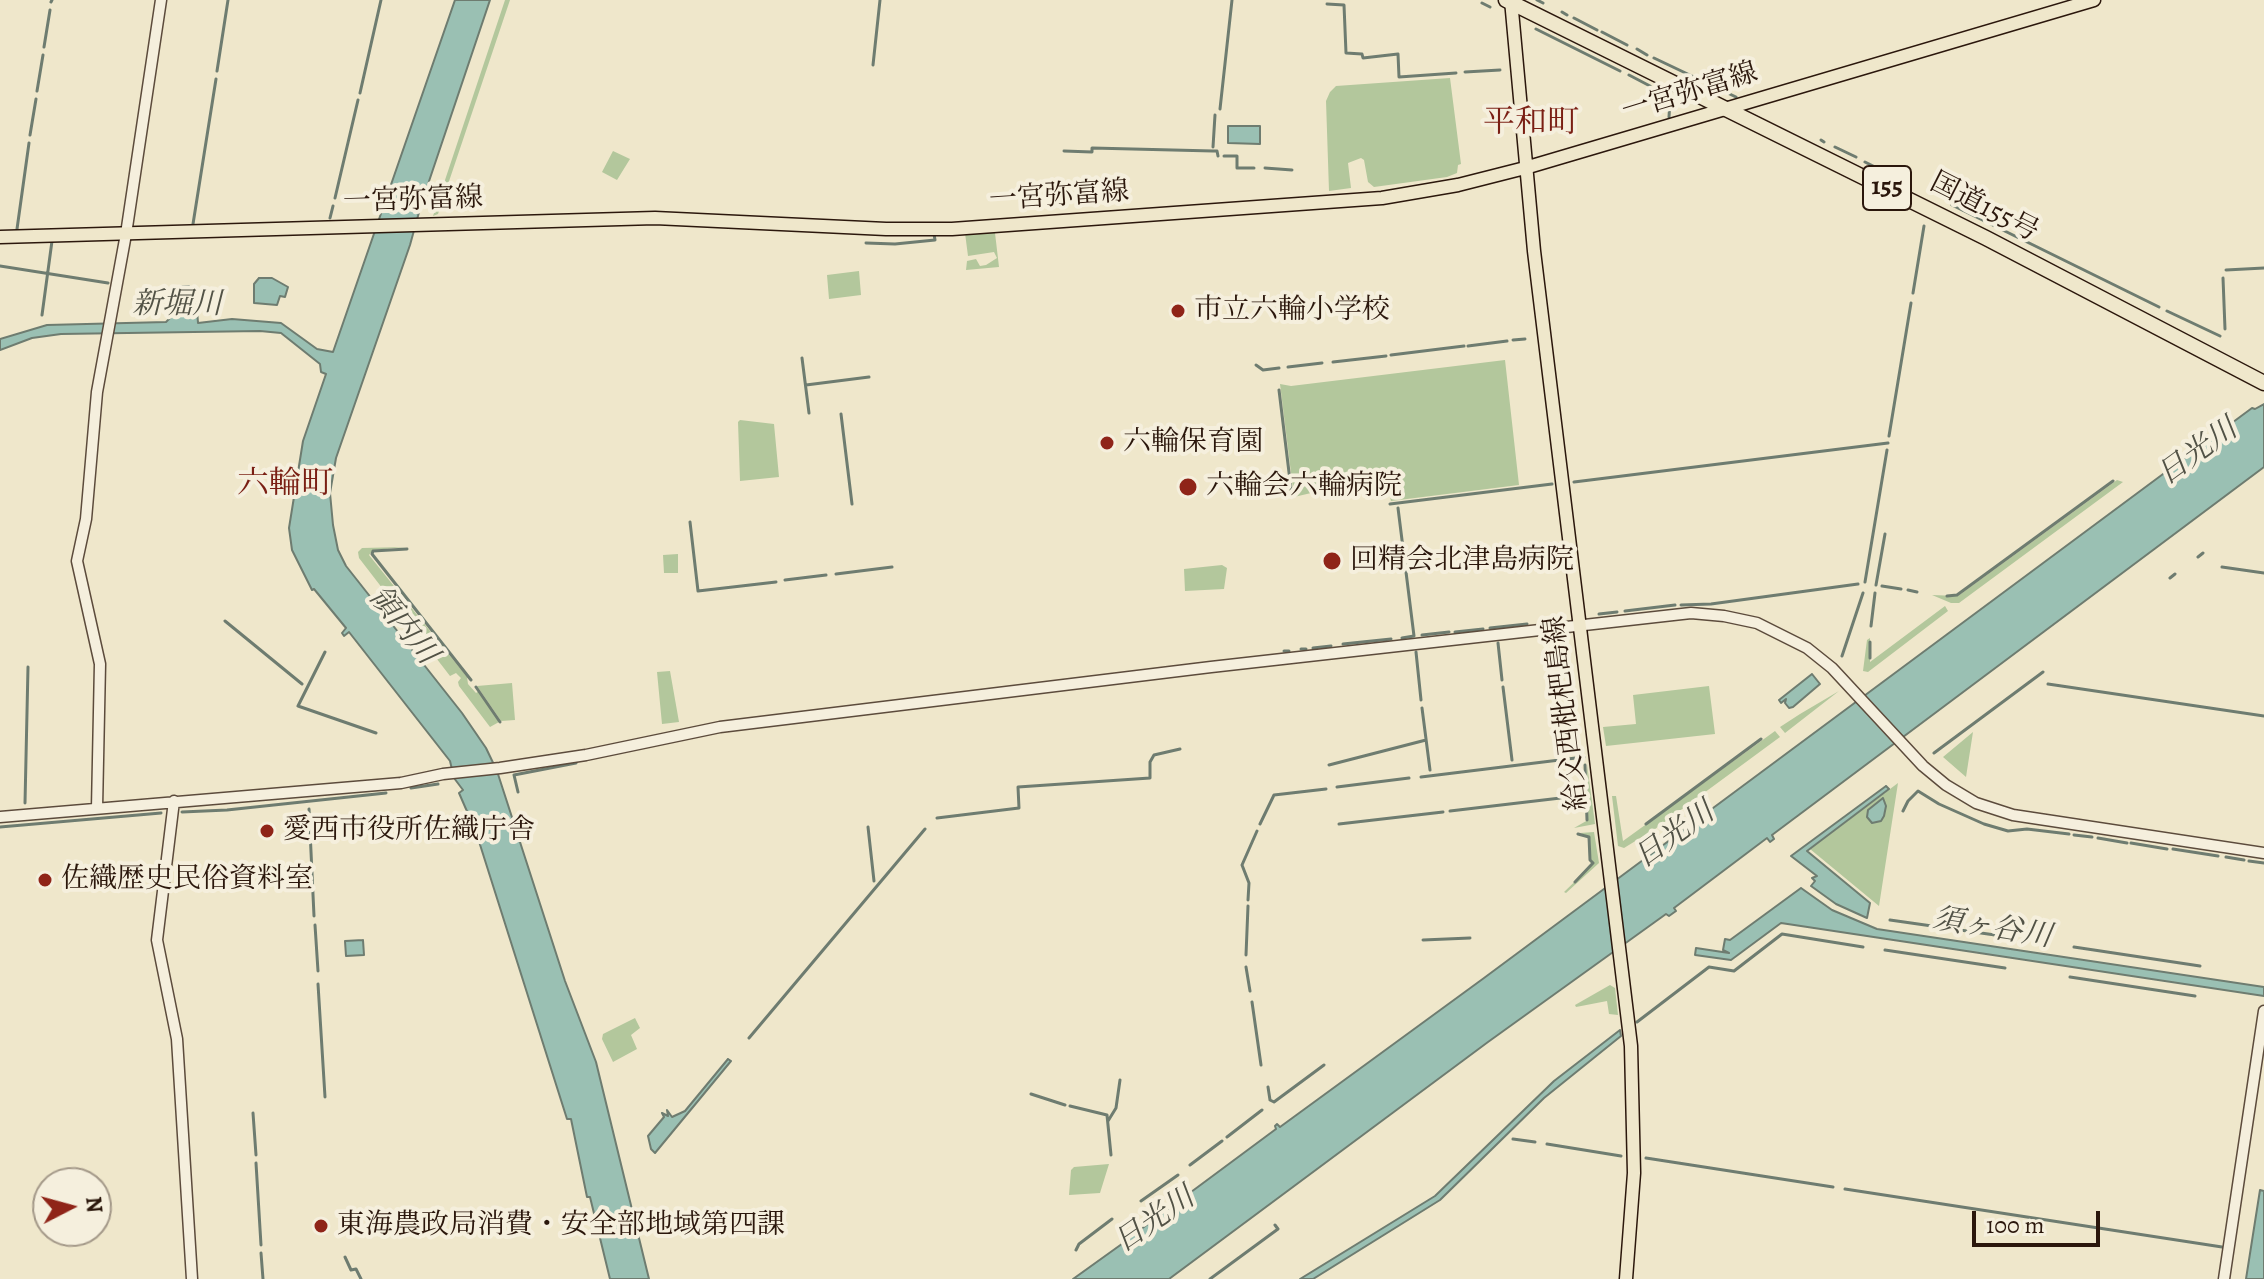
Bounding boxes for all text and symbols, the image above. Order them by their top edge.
street label: 一宮弥富線 [1618,56,1762,130]
district label: 平和町 [1483,105,1579,143]
road number: 155 [1863,166,1911,210]
street label: 国道155号 [1924,166,2044,250]
street label: 一宮弥富線 [988,175,1130,219]
street label: 一宮弥富線 [342,182,484,220]
water label: 新堀川 [132,288,222,324]
place label: 市立六輪小学校 [1194,294,1390,328]
marker: 市立六輪小学校 [1169,302,1187,320]
water label: 日光川 [2151,412,2245,494]
place label: 六輪保育園 [1123,426,1263,460]
marker: 六輪保育園 [1098,434,1116,452]
district label: 六輪町 [237,466,333,504]
place label: 六輪会六輪病院 [1206,470,1402,504]
marker: 六輪会六輪病院 [1177,476,1199,498]
place label: 回精会北津島病院 [1350,544,1574,578]
marker: 回精会北津島病院 [1321,550,1343,572]
water label: 領内川 [360,580,444,672]
street label: 給父西枇杷島線 [1538,614,1596,812]
water label: 日光川 [1628,795,1722,877]
place label: 愛西市役所佐織庁舎 [283,814,535,848]
marker: 愛西市役所佐織庁舎 [258,822,276,840]
place label: 佐織歴史民俗資料室 [61,863,313,897]
marker: 佐織歴史民俗資料室 [36,871,54,889]
water label: 須ヶ谷川 [1930,902,2054,956]
north arrow [32,1167,112,1247]
water label: 日光川 [1108,1180,1202,1262]
text: N [78,1195,110,1214]
scale bar [1976,1195,2104,1245]
place label: 東海農政局消費・安全部地域第四課 [337,1209,785,1243]
text: 100 m [1986,1209,2045,1241]
marker: 東海農政局消費・安全部地域第四課 [312,1217,330,1235]

